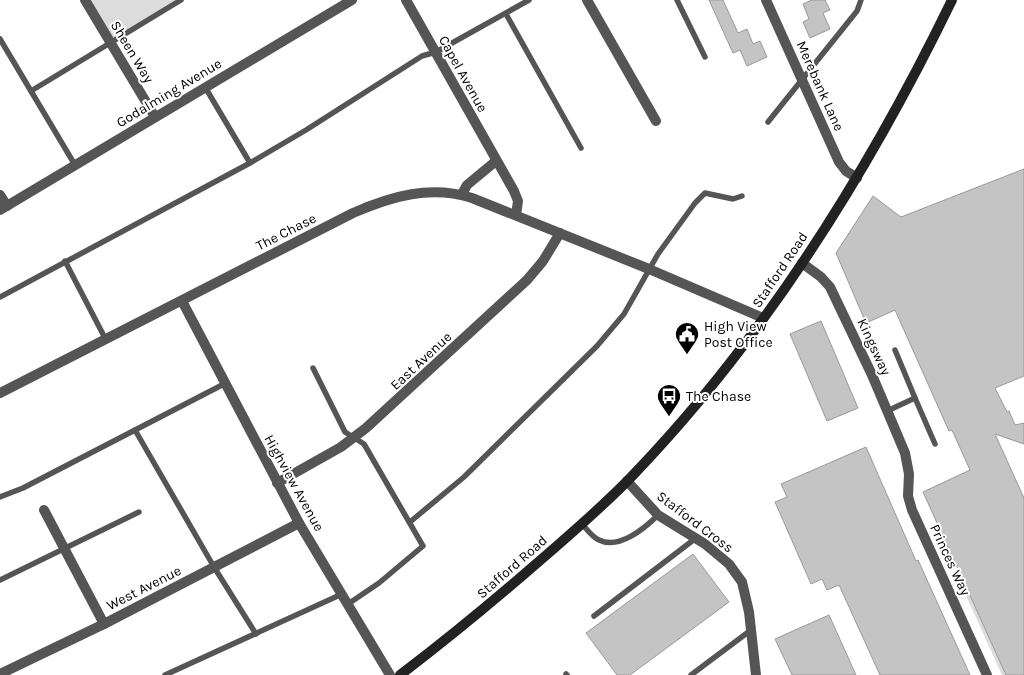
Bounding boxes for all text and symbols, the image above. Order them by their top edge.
street label: Sheen Way [107,18,157,87]
street label: Capel Avenue [435,33,491,115]
street label: Merebank Lane [793,38,847,134]
street label: Godalming Avenue [113,55,225,131]
street label: The Chase [253,210,319,254]
street label: Stafford Road [748,229,812,311]
street label: Kingsway [853,316,895,379]
place label: High View Post Office [704,318,773,351]
public building icon: High View Post Office [674,321,700,355]
street label: East Avenue [387,328,455,394]
bus stop icon: The Chase [656,383,682,417]
place label: The Chase [686,388,751,405]
street label: Highview Avenue [260,432,328,534]
street label: Stafford Cross [653,488,737,556]
street label: Princes Way [926,522,974,599]
street label: Stafford Road [473,532,551,602]
street label: West Avenue [104,562,184,614]

